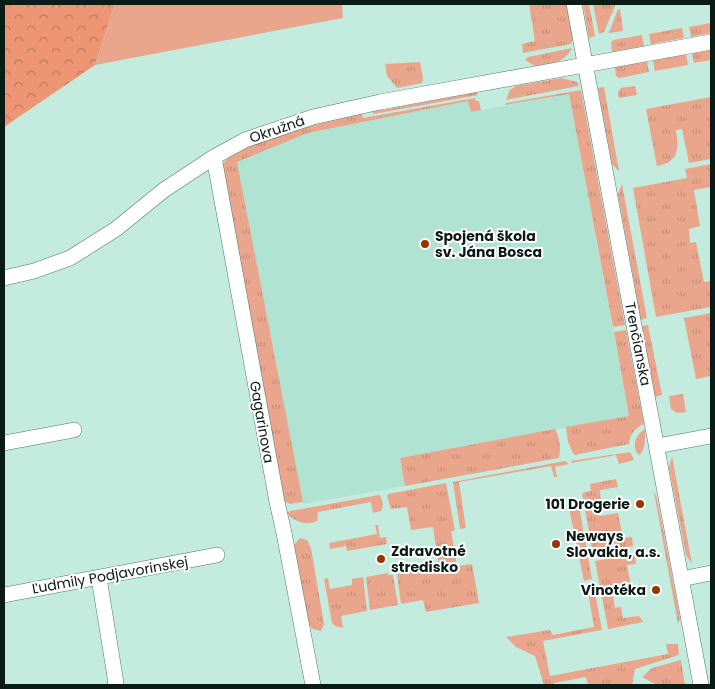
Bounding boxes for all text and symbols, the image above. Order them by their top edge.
street label: Okružná [247,110,307,148]
place label: Spojená škola sv. Jána Bosca [435,226,542,262]
marker: Spojená škola sv. Jána Bosca [419,238,431,250]
street label: Trenčianska [620,300,656,388]
street label: Gagarinova [245,379,279,465]
place label: 101 Drogerie [545,494,630,514]
marker: 101 Drogerie [634,498,646,510]
place label: Neways Slovakia, a.s. [566,526,660,562]
marker: Neways Slovakia, a.s. [550,538,562,550]
place label: Zdravotné stredisko [391,541,466,577]
street label: Ľudmily Podjavorinskej [30,551,190,599]
marker: Zdravotné stredisko [375,553,387,565]
place label: Vinotéka [581,580,646,600]
marker: Vinotéka [650,584,662,596]

